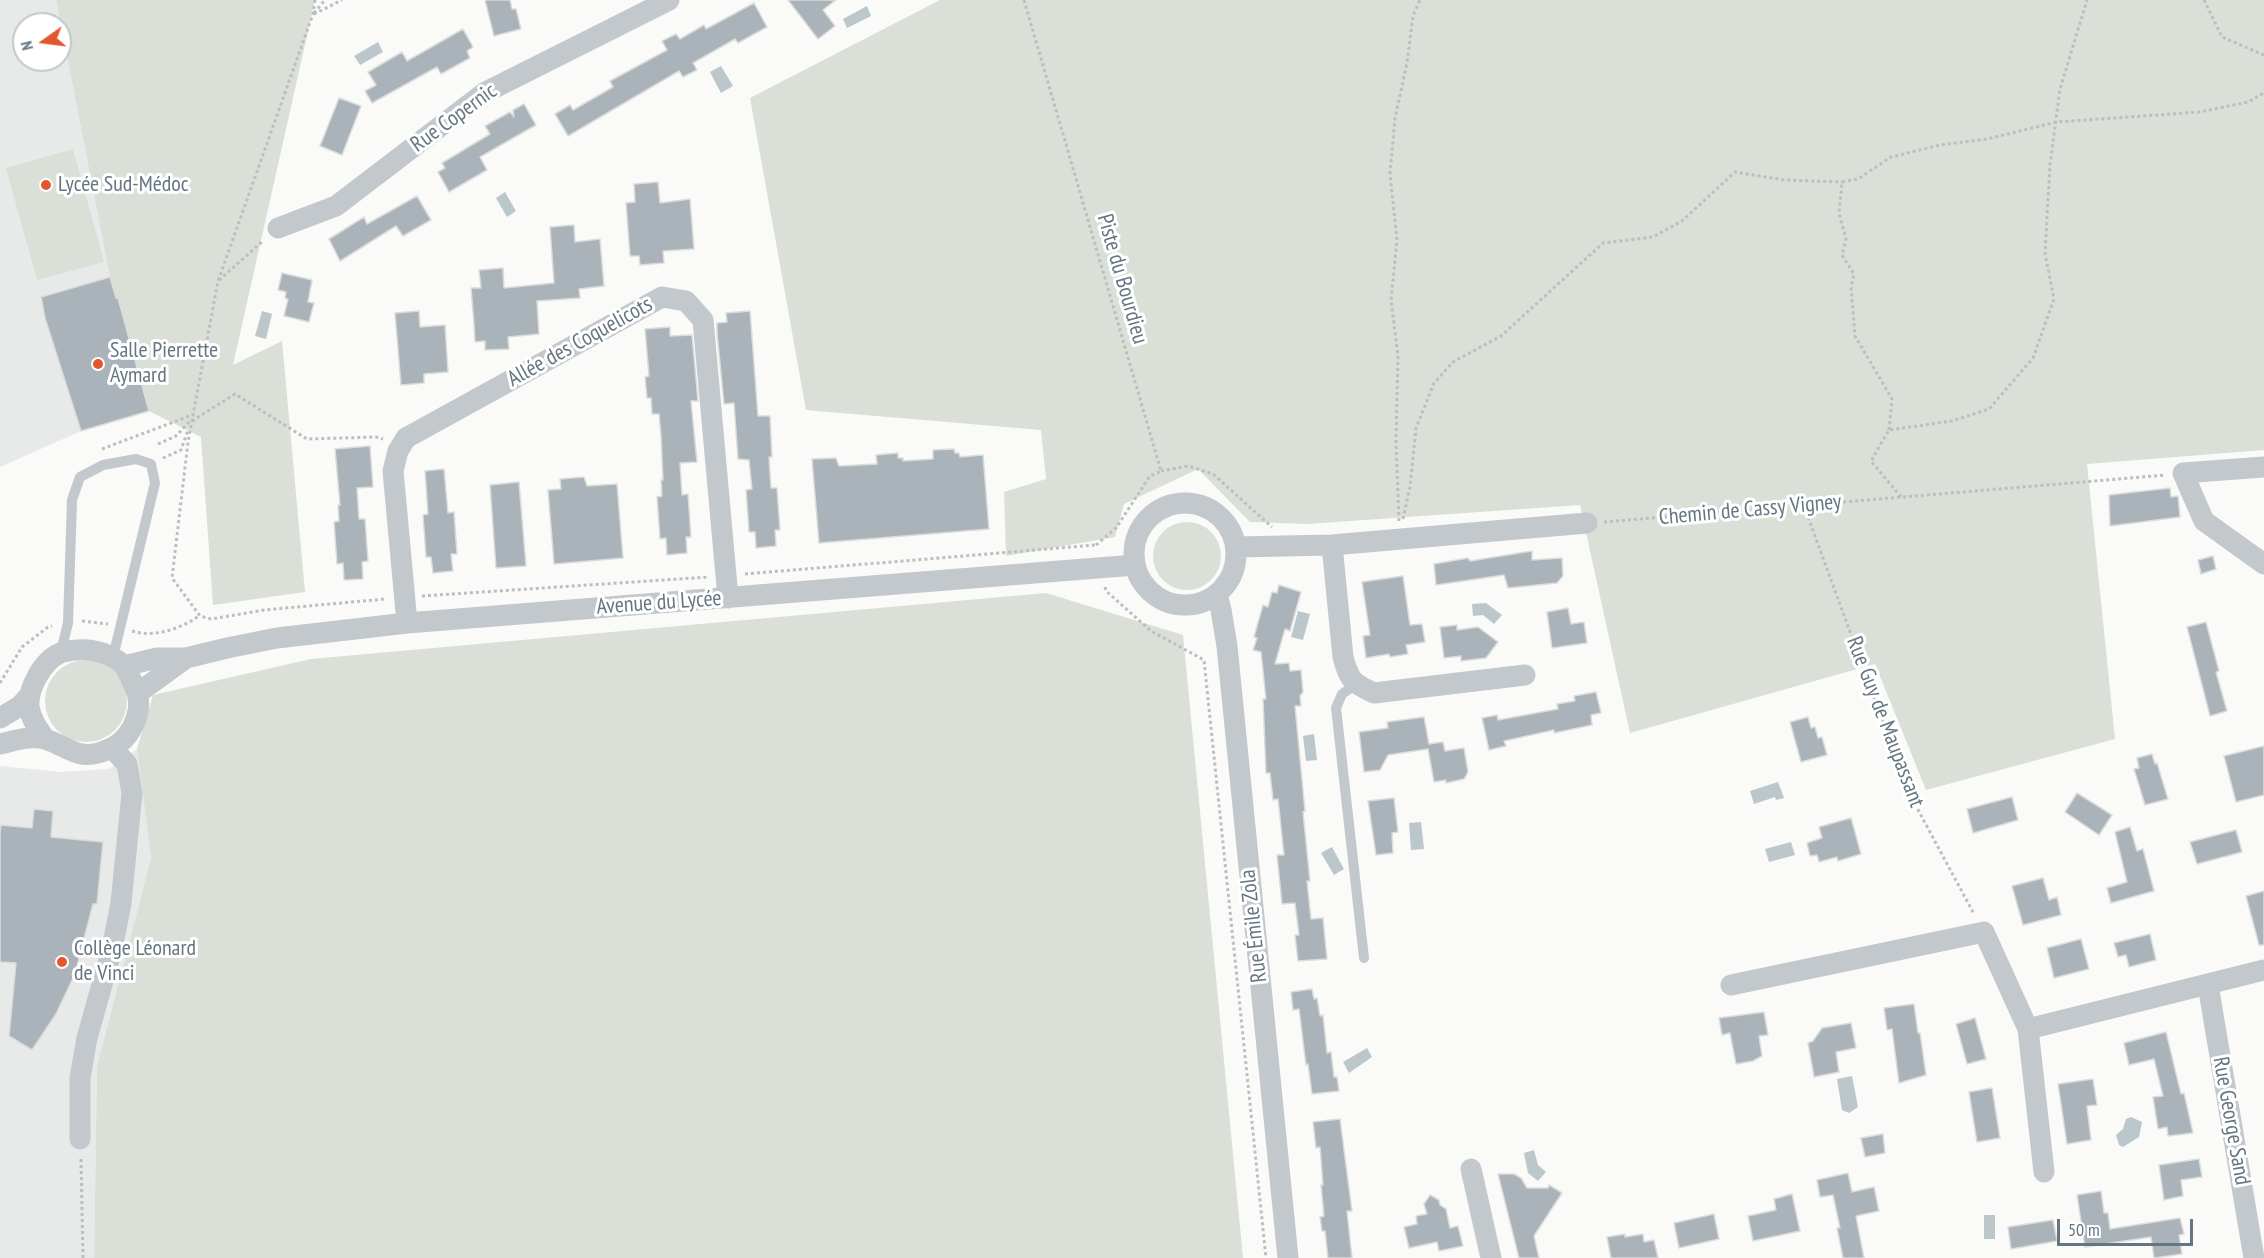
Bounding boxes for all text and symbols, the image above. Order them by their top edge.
north arrow [12,12,72,72]
text: N [16,39,37,52]
street label: Rue Copernic [406,78,502,158]
place label: Lycée Sud-Médoc [58,172,189,198]
marker: Lycée Sud-Médoc [39,178,53,192]
street label: Piste du Bourdieu [1091,211,1153,347]
street label: Allée des Coquelicots [503,291,657,393]
place label: Salle Pierrette Aymard [110,338,218,390]
marker: Salle Pierrette Aymard [91,357,105,371]
street label: Chemin de Cassy Vigney [1658,489,1842,531]
street label: Avenue du Lycée [596,585,722,621]
street label: Rue Guy de Maupassant [1840,633,1930,811]
street label: Rue Émile Zola [1235,868,1273,984]
place label: Collège Léonard de Vinci [74,936,196,987]
marker: Collège Léonard de Vinci [55,955,69,969]
street label: Rue George Sand [2207,1055,2255,1187]
scale bar [2060,1207,2196,1245]
text: 50 m [2068,1218,2100,1241]

